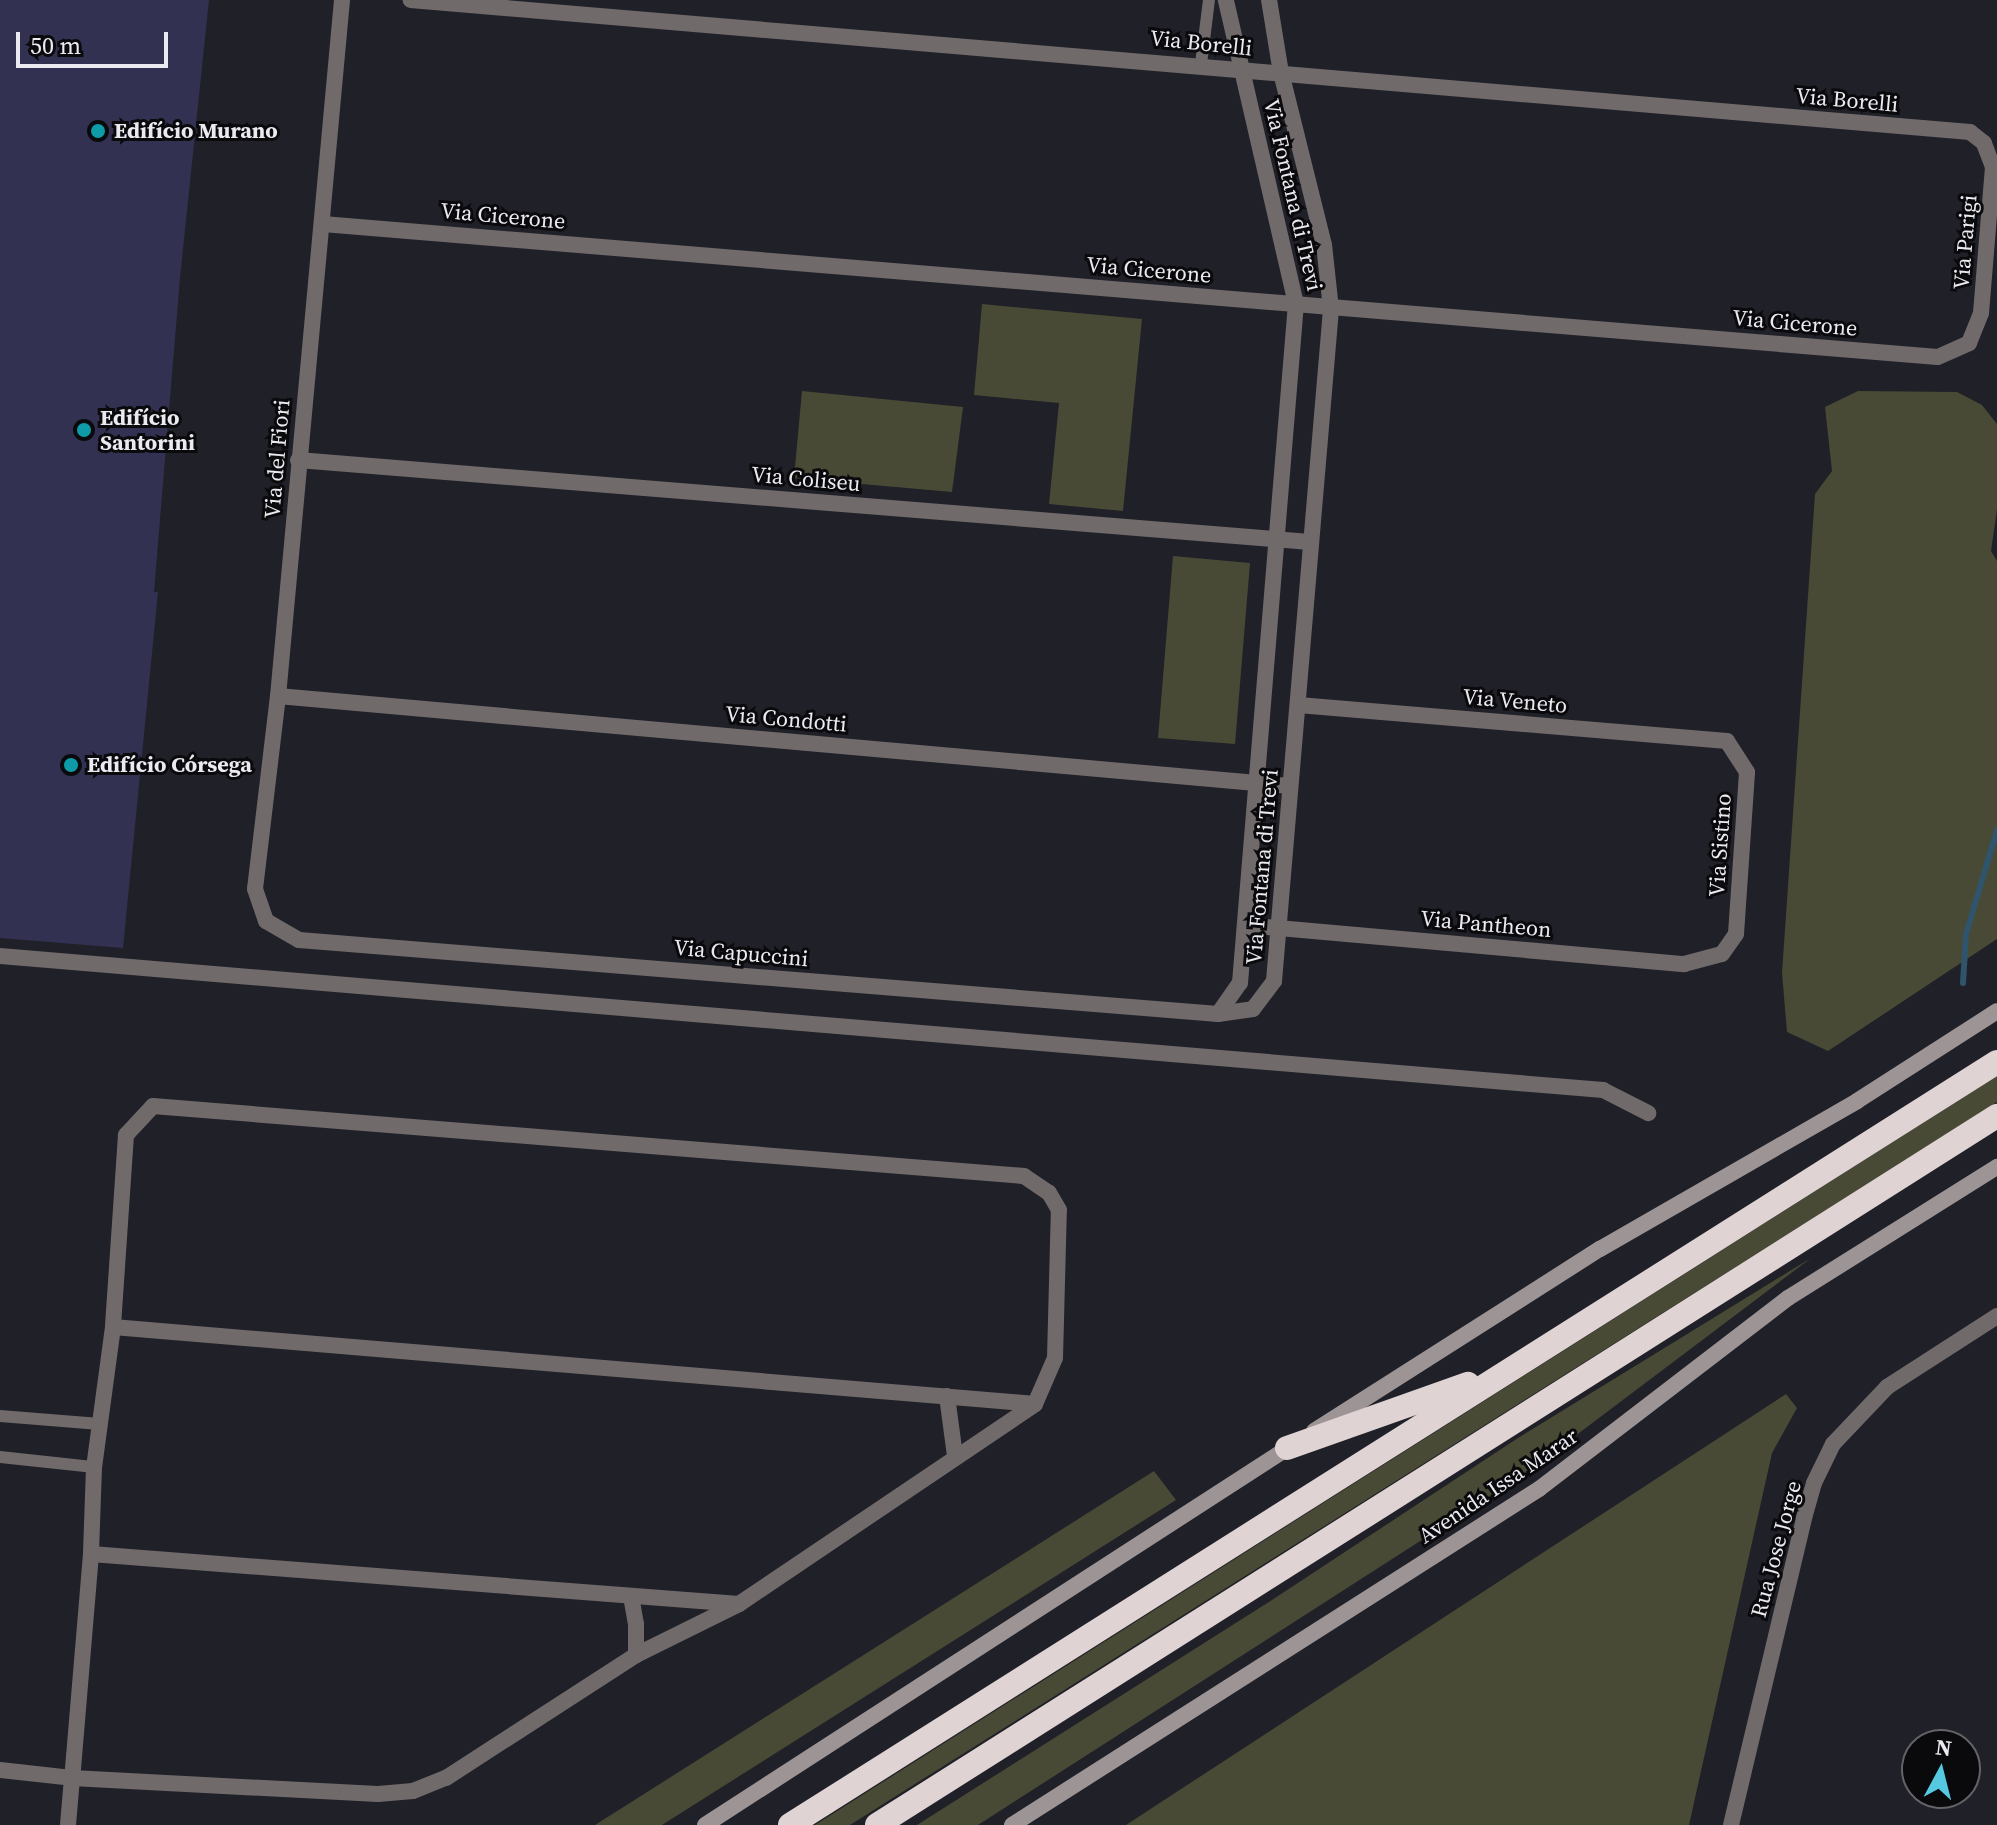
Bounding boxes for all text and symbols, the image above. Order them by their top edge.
scale bar [20,16,172,66]
street label: Via Borelli [1149,25,1253,61]
text: 50 m [30,29,81,62]
street label: Via Borelli [1795,82,1899,118]
street label: Via Fontana di Trevi [1258,96,1328,294]
place label: Edifício Murano [114,118,278,144]
marker: Edifício Murano [89,122,107,140]
street label: Via Parigi [1948,194,1982,290]
street label: Via Cicerone [440,197,566,235]
street label: Via Cicerone [1086,251,1212,289]
street label: Via Cicerone [1732,304,1858,342]
street label: Via del Fiori [259,398,295,520]
place label: Edifício Santorini [100,404,195,456]
marker: Edifício Santorini [75,421,93,439]
street label: Via Coliseu [750,461,862,497]
street label: Via Veneto [1461,683,1569,719]
street label: Via Condotti [724,701,848,737]
place label: Edifício Córsega [87,752,252,778]
marker: Edifício Córsega [62,756,80,774]
street label: Via Fontana di Trevi [1240,768,1284,966]
street label: Via Sistino [1703,792,1737,898]
street label: Via Pantheon [1419,905,1553,943]
street label: Via Capuccini [673,934,809,972]
street label: Avenida Issa Marar [1413,1423,1583,1549]
street label: Rua Jose Jorge [1745,1478,1807,1620]
north arrow [1901,1729,1981,1809]
text: N [1934,1731,1953,1763]

